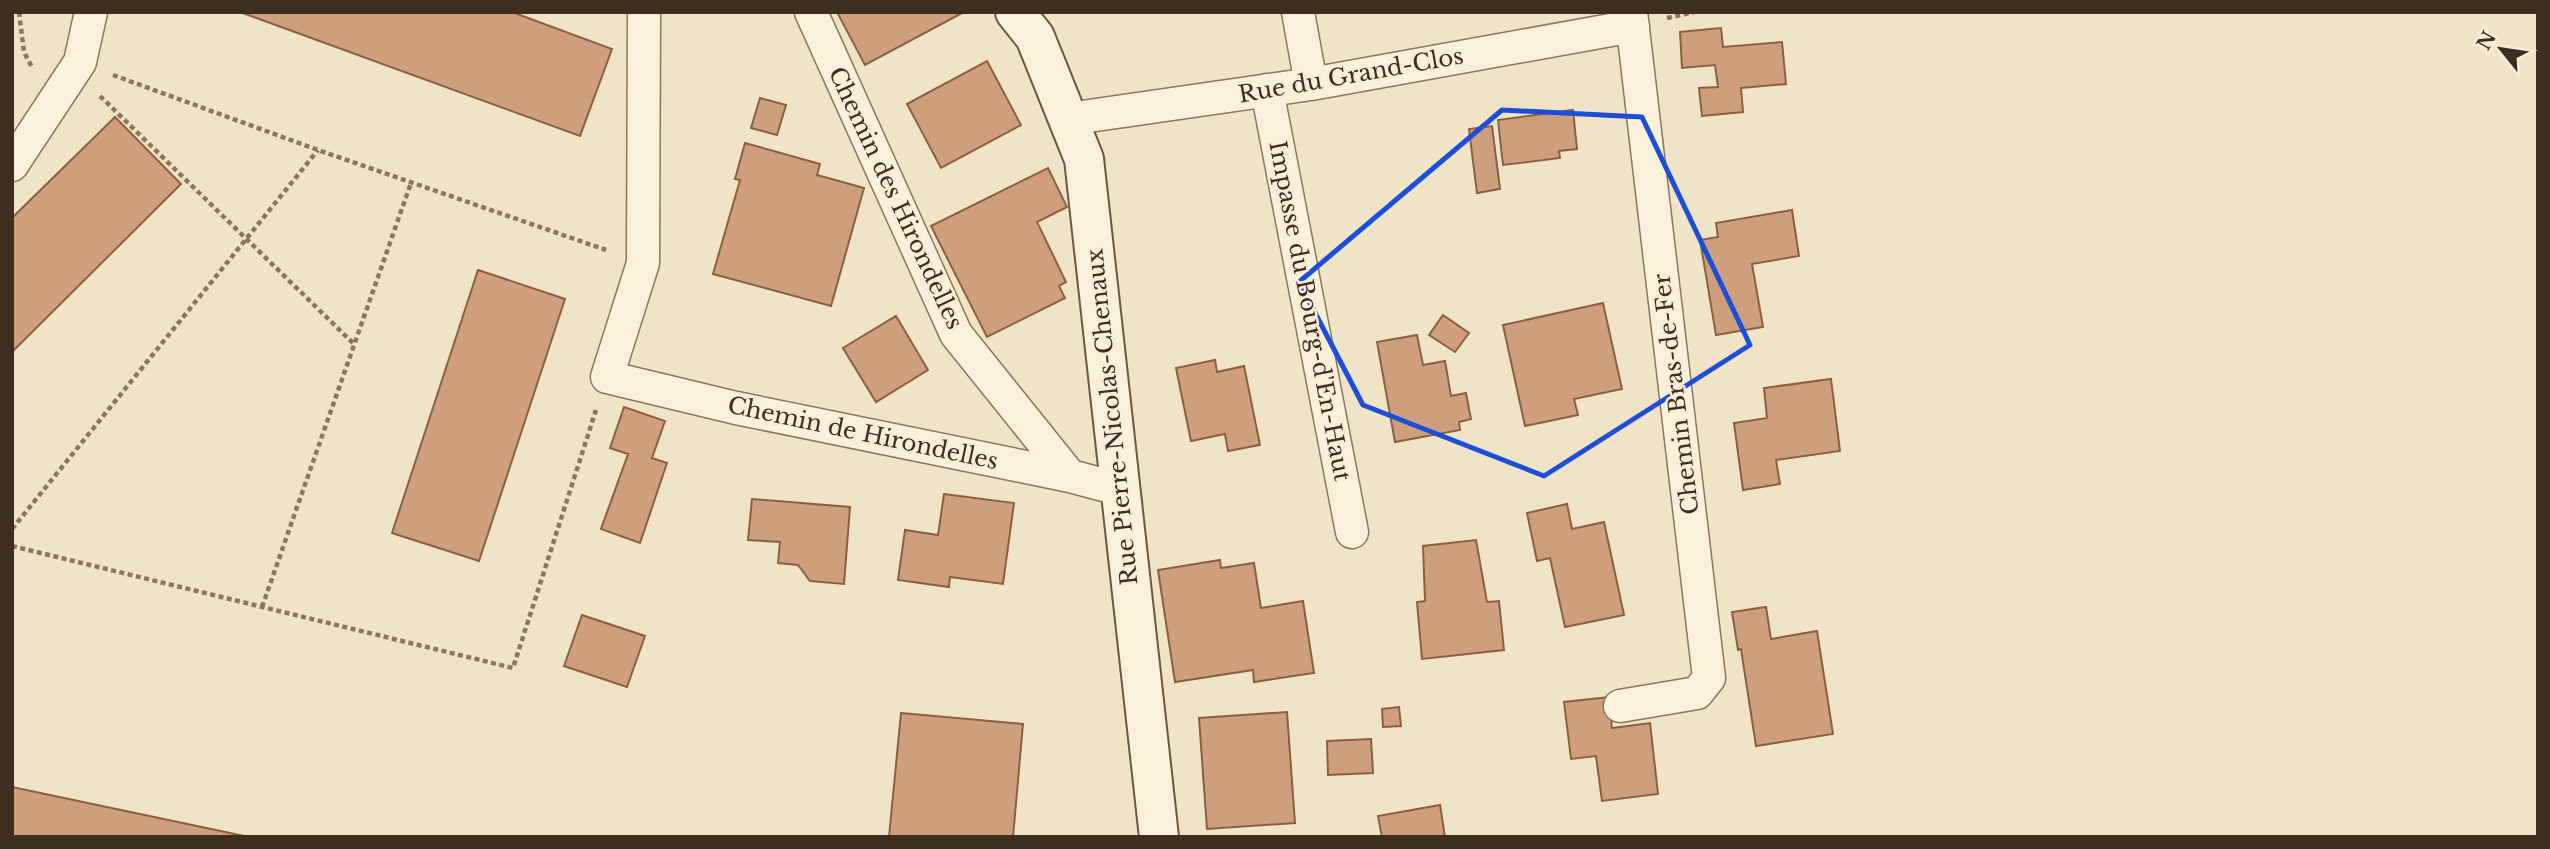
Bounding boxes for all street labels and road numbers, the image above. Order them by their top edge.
street label: Rue du Grand-Clos [1236,41,1466,109]
street label: Chemin des Hirondelles [823,62,969,334]
street label: Impasse du Bourg-d'En-Haut [1263,139,1357,484]
street label: Rue Pierre-Nicolas-Chenaux [1080,248,1144,586]
street label: Chemin Bras-de-Fer [1647,272,1705,516]
street label: Chemin de Hirondelles [725,391,1001,475]

